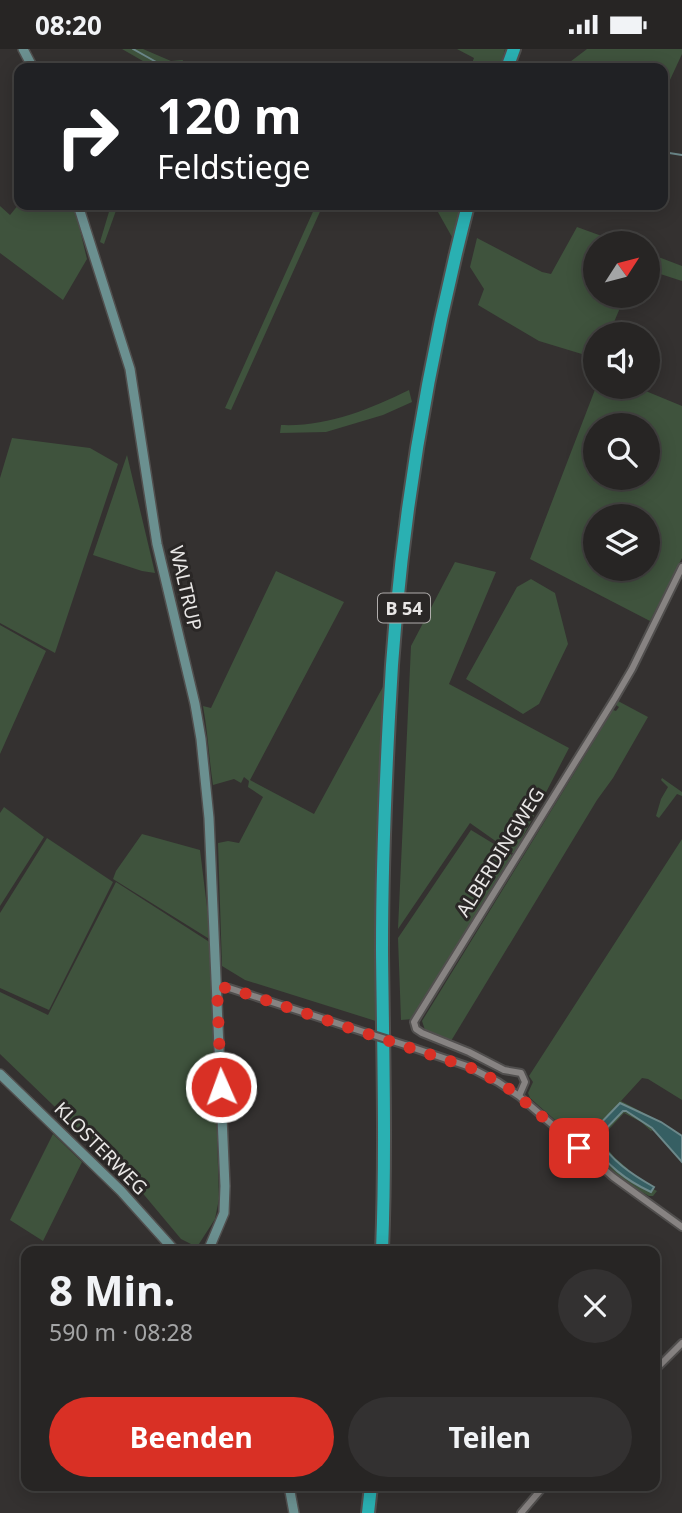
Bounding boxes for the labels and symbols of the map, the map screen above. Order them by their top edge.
north arrow [583,231,660,308]
street label: WALTRUP [164,543,208,633]
road number: B 54 [378,593,430,623]
street label: ALBERDINGWEG [450,783,550,921]
position arrow [184,1050,258,1124]
street label: KLOSTERWEG [49,1096,153,1200]
pin [549,1118,609,1178]

